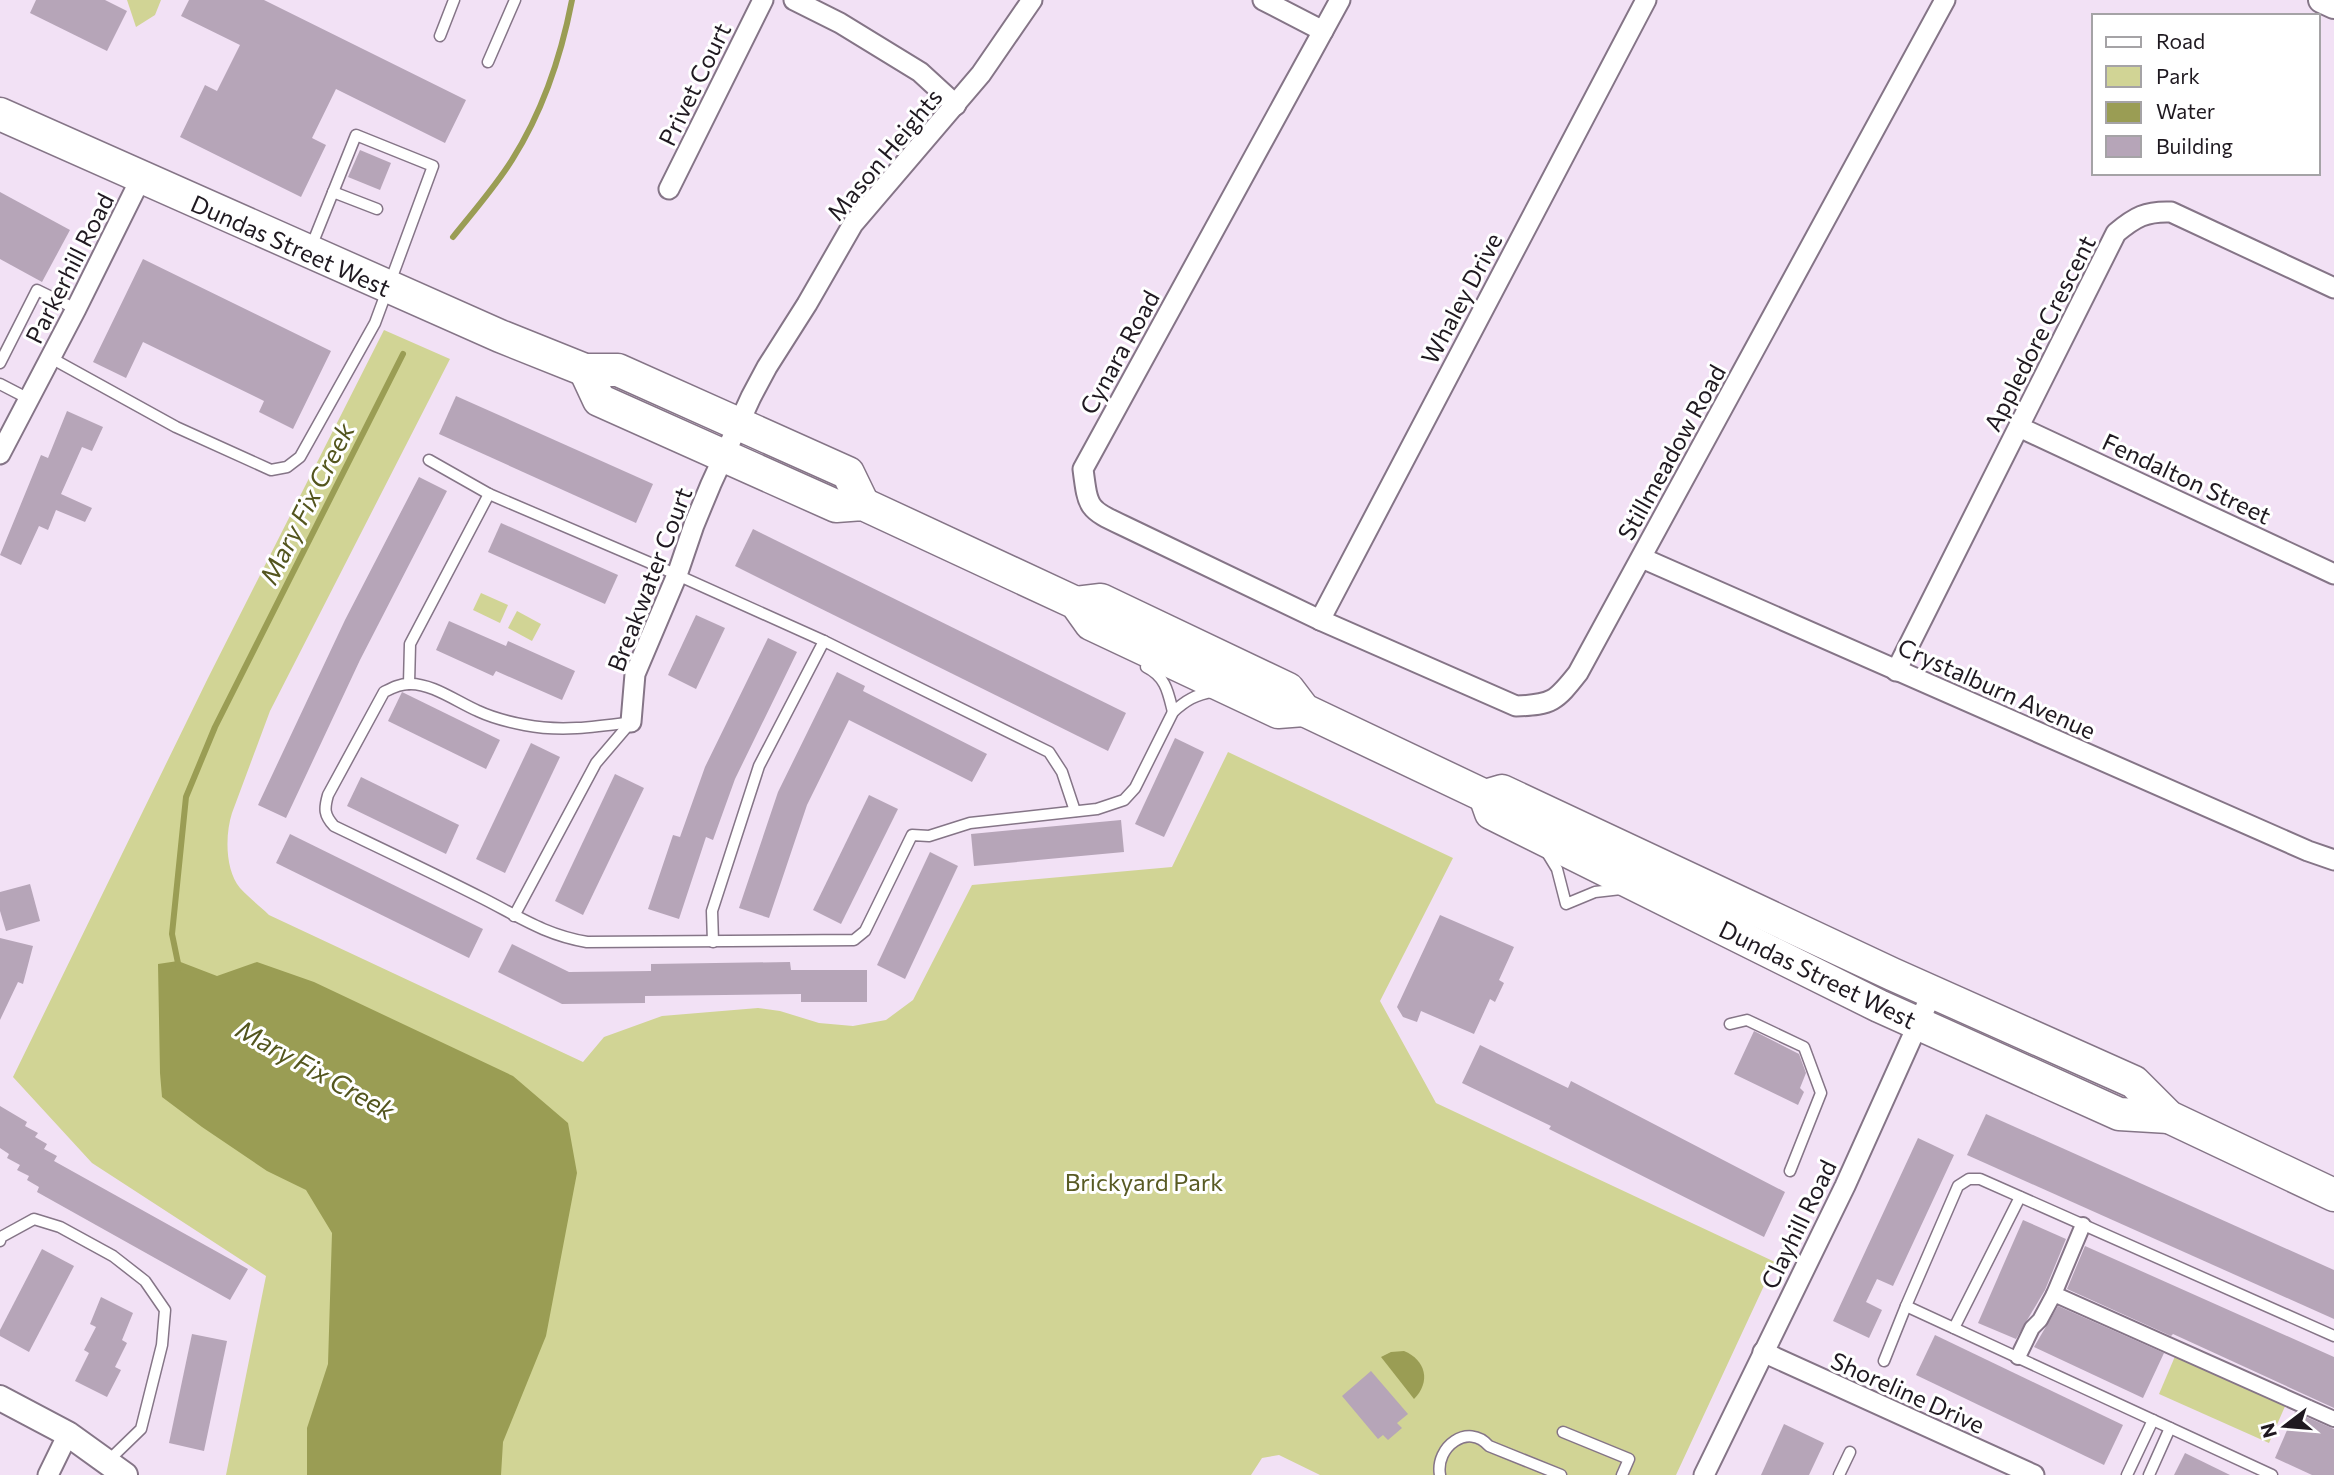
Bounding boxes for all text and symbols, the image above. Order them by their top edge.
legend [2092,14,2320,175]
street label: Privet Court [652,18,736,150]
text: Road [2156,28,2205,53]
text: Park [2156,63,2200,88]
street label: Mason Heights [820,82,948,226]
text: Water [2156,98,2215,123]
text: Building [2156,133,2233,158]
street label: Parkerhill Road [19,188,119,348]
street label: Dundas Street West [187,188,395,302]
street label: Whaley Drive [1414,228,1508,368]
street label: Appledore Crescent [1977,230,2101,436]
street label: Cynara Road [1073,285,1165,419]
street label: Stillmeadow Road [1611,359,1731,545]
water label: Mary Fix Creek [252,416,360,589]
street label: Fendalton Street [2098,426,2276,530]
street label: Breakwater Court [601,483,697,675]
street label: Crystalburn Avenue [1894,631,2100,745]
street label: Dundas Street West [1715,914,1921,1034]
water label: Mary Fix Creek [231,1013,402,1126]
street label: Clayhill Road [1754,1155,1842,1293]
park label: Brickyard Park [1065,1167,1223,1196]
street label: Shoreline Drive [1827,1345,1989,1439]
north arrow [2250,1391,2320,1461]
text: N [2255,1421,2281,1441]

